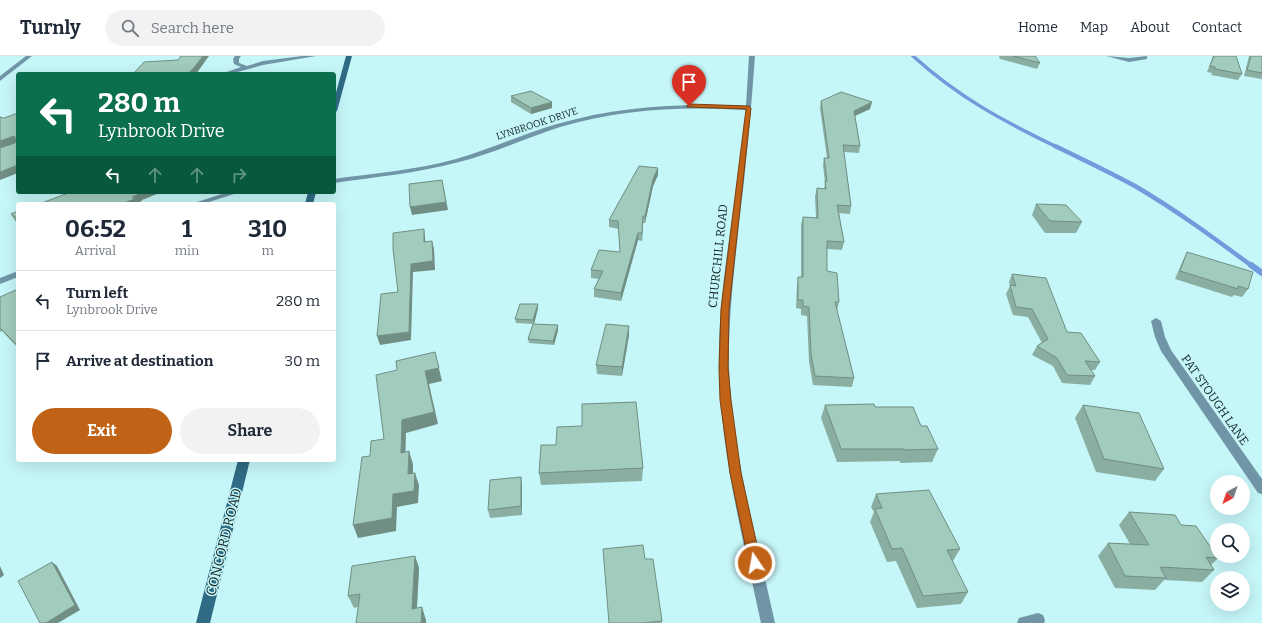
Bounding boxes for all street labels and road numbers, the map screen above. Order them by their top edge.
street label: LYNBROOK DRIVE [495,105,579,143]
street label: CHURCHILL ROAD [706,204,730,308]
street label: PAT STOUGH LANE [1179,352,1251,448]
street label: CONCORD ROAD [202,487,246,597]

